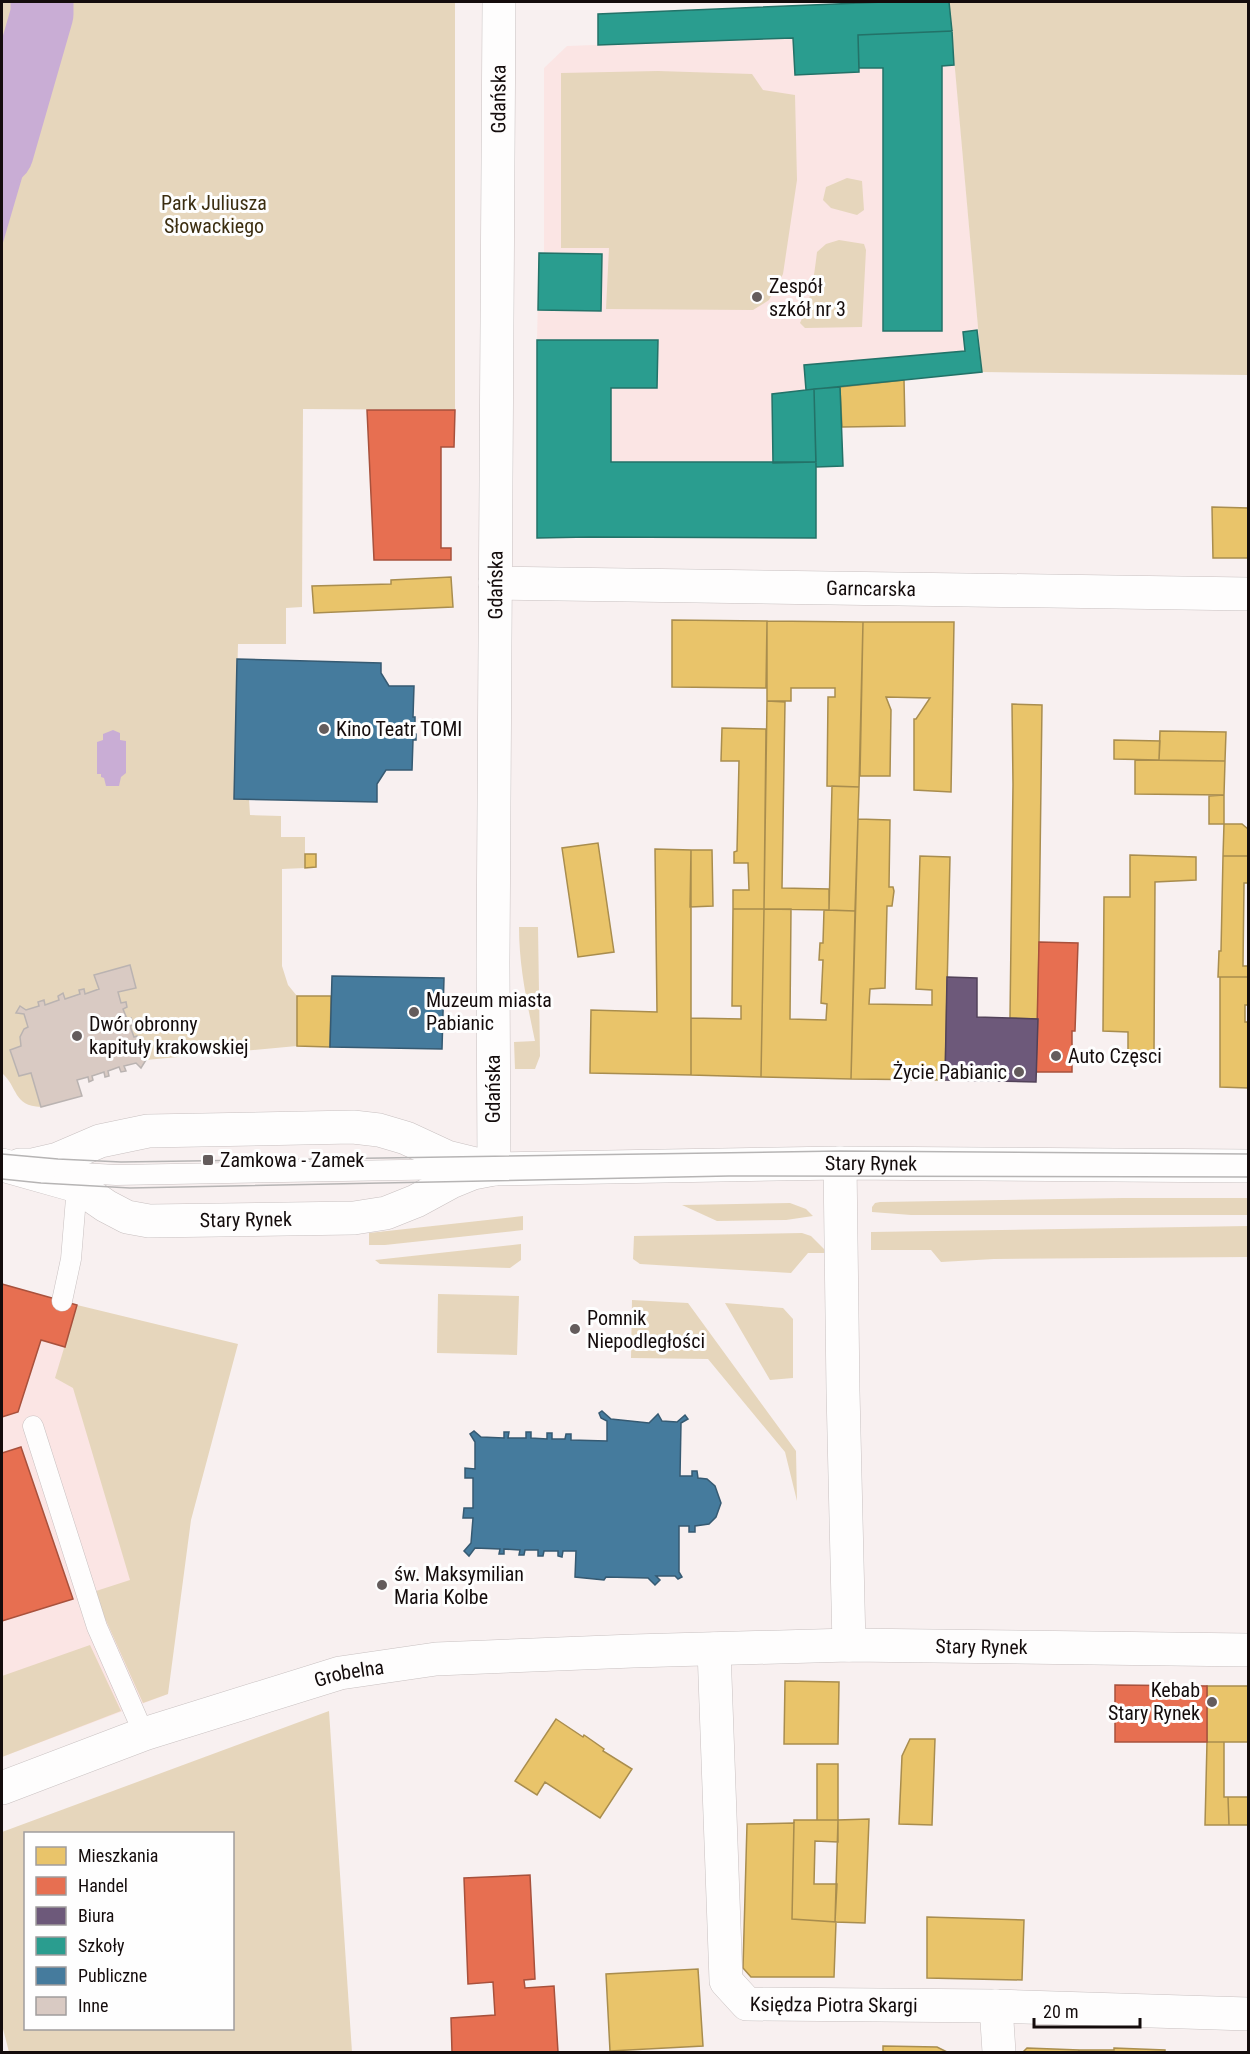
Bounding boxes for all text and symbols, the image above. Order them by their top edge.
street label: Gdańska [486,65,511,133]
park label: Park Juliusza Słowackiego [161,191,267,238]
place label: Zespół szkół nr 3 [769,274,846,321]
marker: Zespół szkół nr 3 [750,290,764,304]
street label: Gdańska [483,551,508,619]
street label: Garncarska [826,576,916,601]
place label: Kino Teatr TOMI [336,717,462,741]
marker: Kino Teatr TOMI [317,722,331,736]
place label: Muzeum miasta Pabianic [426,988,552,1035]
marker: Muzeum miasta Pabianic [407,1005,421,1019]
place label: Dwór obronny kapituły krakowskiej [89,1012,249,1059]
marker: Dwór obronny kapituły krakowskiej [70,1029,84,1043]
place label: Auto Częsci [1068,1044,1162,1068]
marker: Auto Częsci [1049,1049,1063,1063]
street label: Gdańska [481,1055,505,1123]
place label: Życie Pabianic [893,1060,1007,1084]
marker: Życie Pabianic [1012,1065,1026,1079]
place label: Zamkowa - Zamek [220,1148,364,1172]
street label: Stary Rynek [825,1151,917,1176]
marker: Zamkowa - Zamek [201,1153,215,1167]
street label: Stary Rynek [200,1207,292,1232]
place label: Pomnik Niepodległości [587,1306,705,1353]
marker: Pomnik Niepodległości [568,1322,582,1336]
place label: św. Maksymilian Maria Kolbe [394,1562,524,1609]
marker: św. Maksymilian Maria Kolbe [375,1578,389,1592]
street label: Stary Rynek [935,1634,1028,1659]
street label: Grobelna [311,1655,386,1692]
place label: Kebab Stary Rynek [1108,1678,1200,1725]
marker: Kebab Stary Rynek [1205,1695,1219,1709]
legend [24,1832,234,2030]
text: Mieszkania [78,1845,158,1866]
text: Handel [78,1875,128,1896]
text: Biura [78,1905,114,1926]
text: Szkoły [78,1935,125,1956]
text: Publiczne [78,1965,147,1986]
scale bar [1034,1991,1140,2029]
street label: Księdza Piotra Skargi [750,1992,918,2017]
text: Inne [78,1995,108,2016]
text: 20 m [1043,2001,1078,2022]

